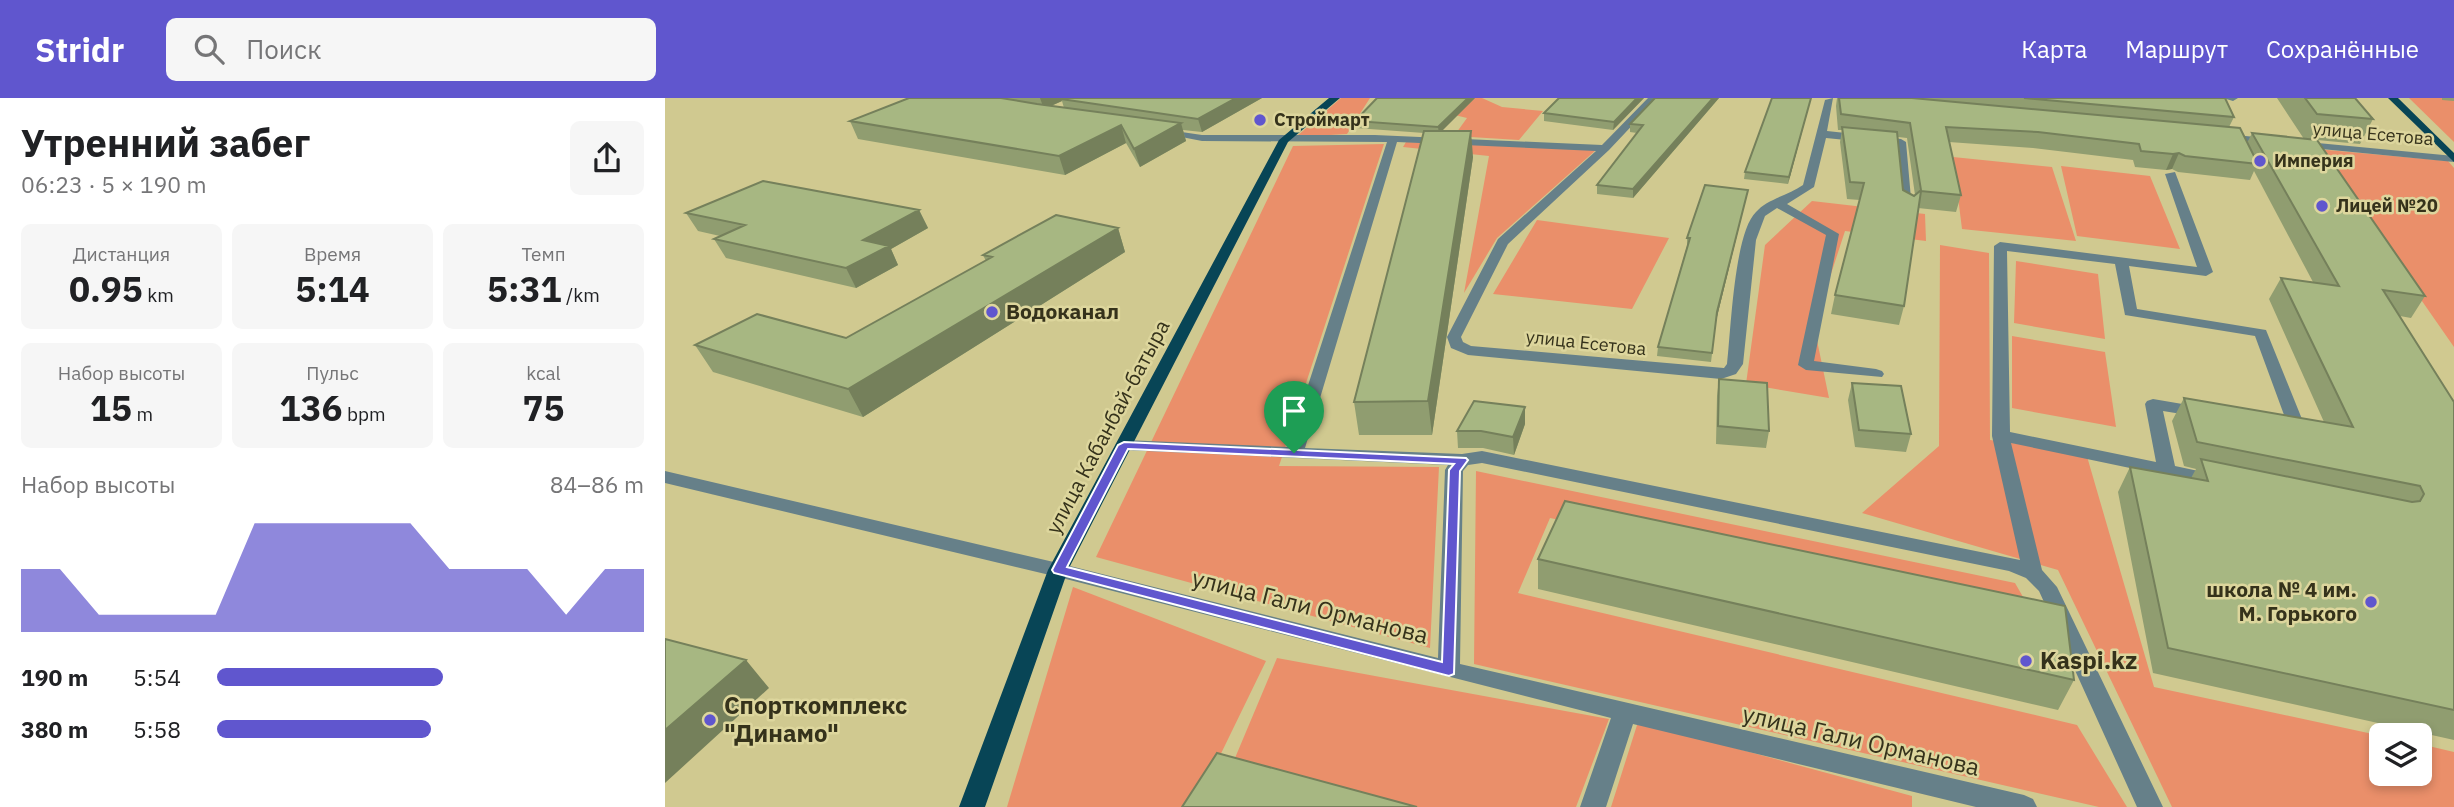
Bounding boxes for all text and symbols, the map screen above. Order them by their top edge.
search box [166,18,656,81]
text: Stridr [35,28,124,71]
icon: search [190,30,228,68]
text: Поиск [246,32,321,66]
text: Карта [2021,33,2087,65]
text: Маршрут [2125,33,2228,65]
text: Сохранённые [2266,33,2419,65]
place label: Строймарт [1274,108,1370,131]
marker: Строймарт [1252,112,1268,128]
street label: улица Есетова [2312,117,2435,150]
text: Утренний забег [21,118,310,167]
button: share [570,121,644,195]
place label: Империя [2274,149,2353,172]
marker: Империя [2252,153,2268,169]
text: 06:23 · 5 × 190 m [21,169,207,199]
place label: Лицей №20 [2336,194,2438,217]
marker: Лицей №20 [2314,198,2330,214]
text: Дистанция [73,242,170,266]
text: Время [304,242,361,266]
text: Темп [521,242,566,266]
text: 0.95 [69,266,143,312]
text: 5:14 [295,266,370,312]
text: 5:31 [487,266,562,312]
text: km [143,283,174,307]
text: /km [562,283,600,307]
place label: Водоканал [1006,297,1119,325]
marker: Водоканал [984,304,1000,320]
street label: улица Кабанбай-батыра [1039,315,1176,538]
street label: улица Есетова [1525,325,1648,360]
text: Набор высоты [58,361,185,385]
text: Пульс [306,361,359,385]
text: kcal [526,361,561,385]
pin [1264,381,1324,453]
text: 15 [90,385,132,431]
text: 136 [279,385,342,431]
text: 75 [522,385,565,431]
icon: arrive [1275,392,1313,430]
text: m [132,402,153,426]
text: bpm [342,402,386,426]
text: Набор высоты [21,469,175,499]
text: 84–86 m [550,469,644,499]
street label: улица Гали Орманова [1189,561,1432,651]
place label: школа № 4 им. М. Горького [2206,575,2357,627]
marker: школа № 4 им. М. Горького [2363,594,2379,610]
place label: Kaspi.kz [2040,644,2137,676]
marker: Kaspi.kz [2018,653,2034,669]
text: 190 m [21,662,88,692]
text: 5:54 [133,662,181,692]
place label: Спорткомплекс "Динамо" [724,689,907,749]
street label: улица Гали Орманова [1739,697,1983,783]
marker: Спорткомплекс "Динамо" [702,712,718,728]
text: 380 m [21,714,88,744]
text: 5:58 [133,714,181,744]
map controls [2369,723,2432,786]
button: layers [2369,723,2432,786]

